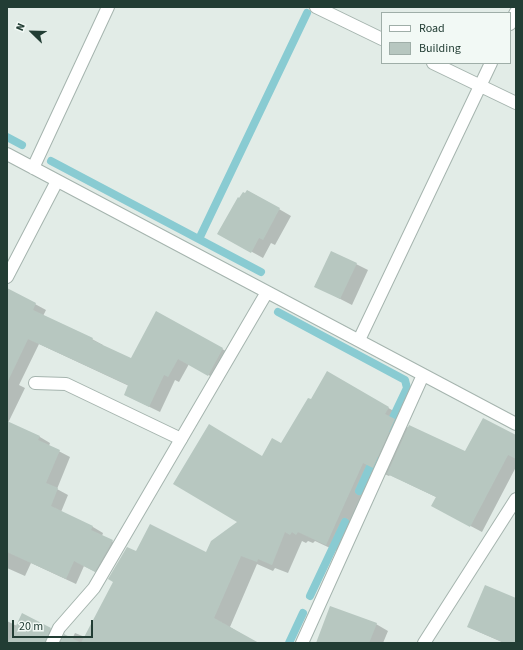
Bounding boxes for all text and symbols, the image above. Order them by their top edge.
north arrow [12,12,52,52]
legend [381,12,511,64]
text: Road [419,20,445,37]
text: N [12,21,29,33]
text: Building [419,40,461,57]
scale bar [14,612,95,638]
text: 20 m [19,618,43,635]

